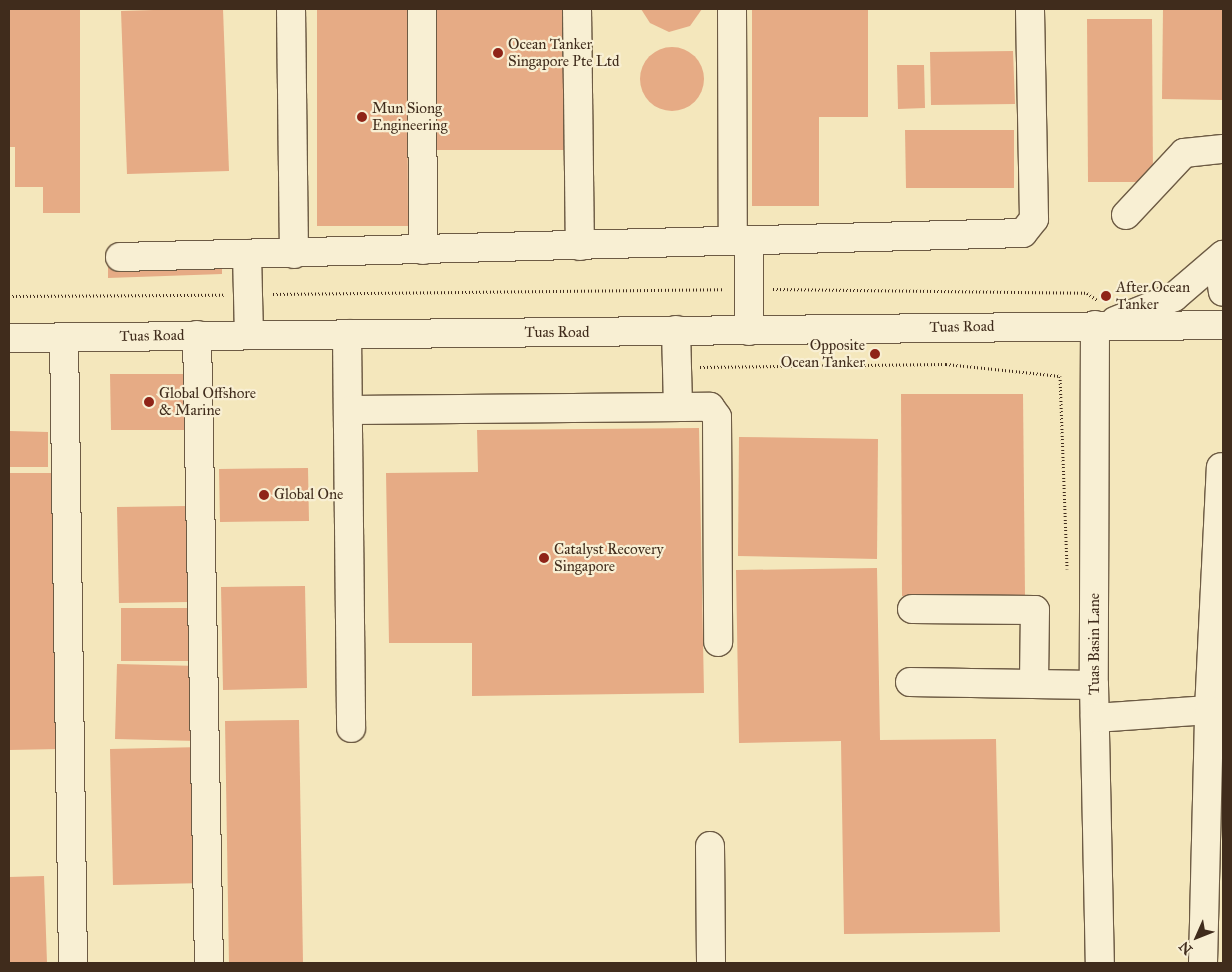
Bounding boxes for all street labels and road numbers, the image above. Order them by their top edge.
street label: Tuas Road [929,317,995,337]
street label: Tuas Road [524,324,590,342]
street label: Tuas Road [119,326,185,346]
street label: Tuas Basin Lane [1086,593,1104,695]

